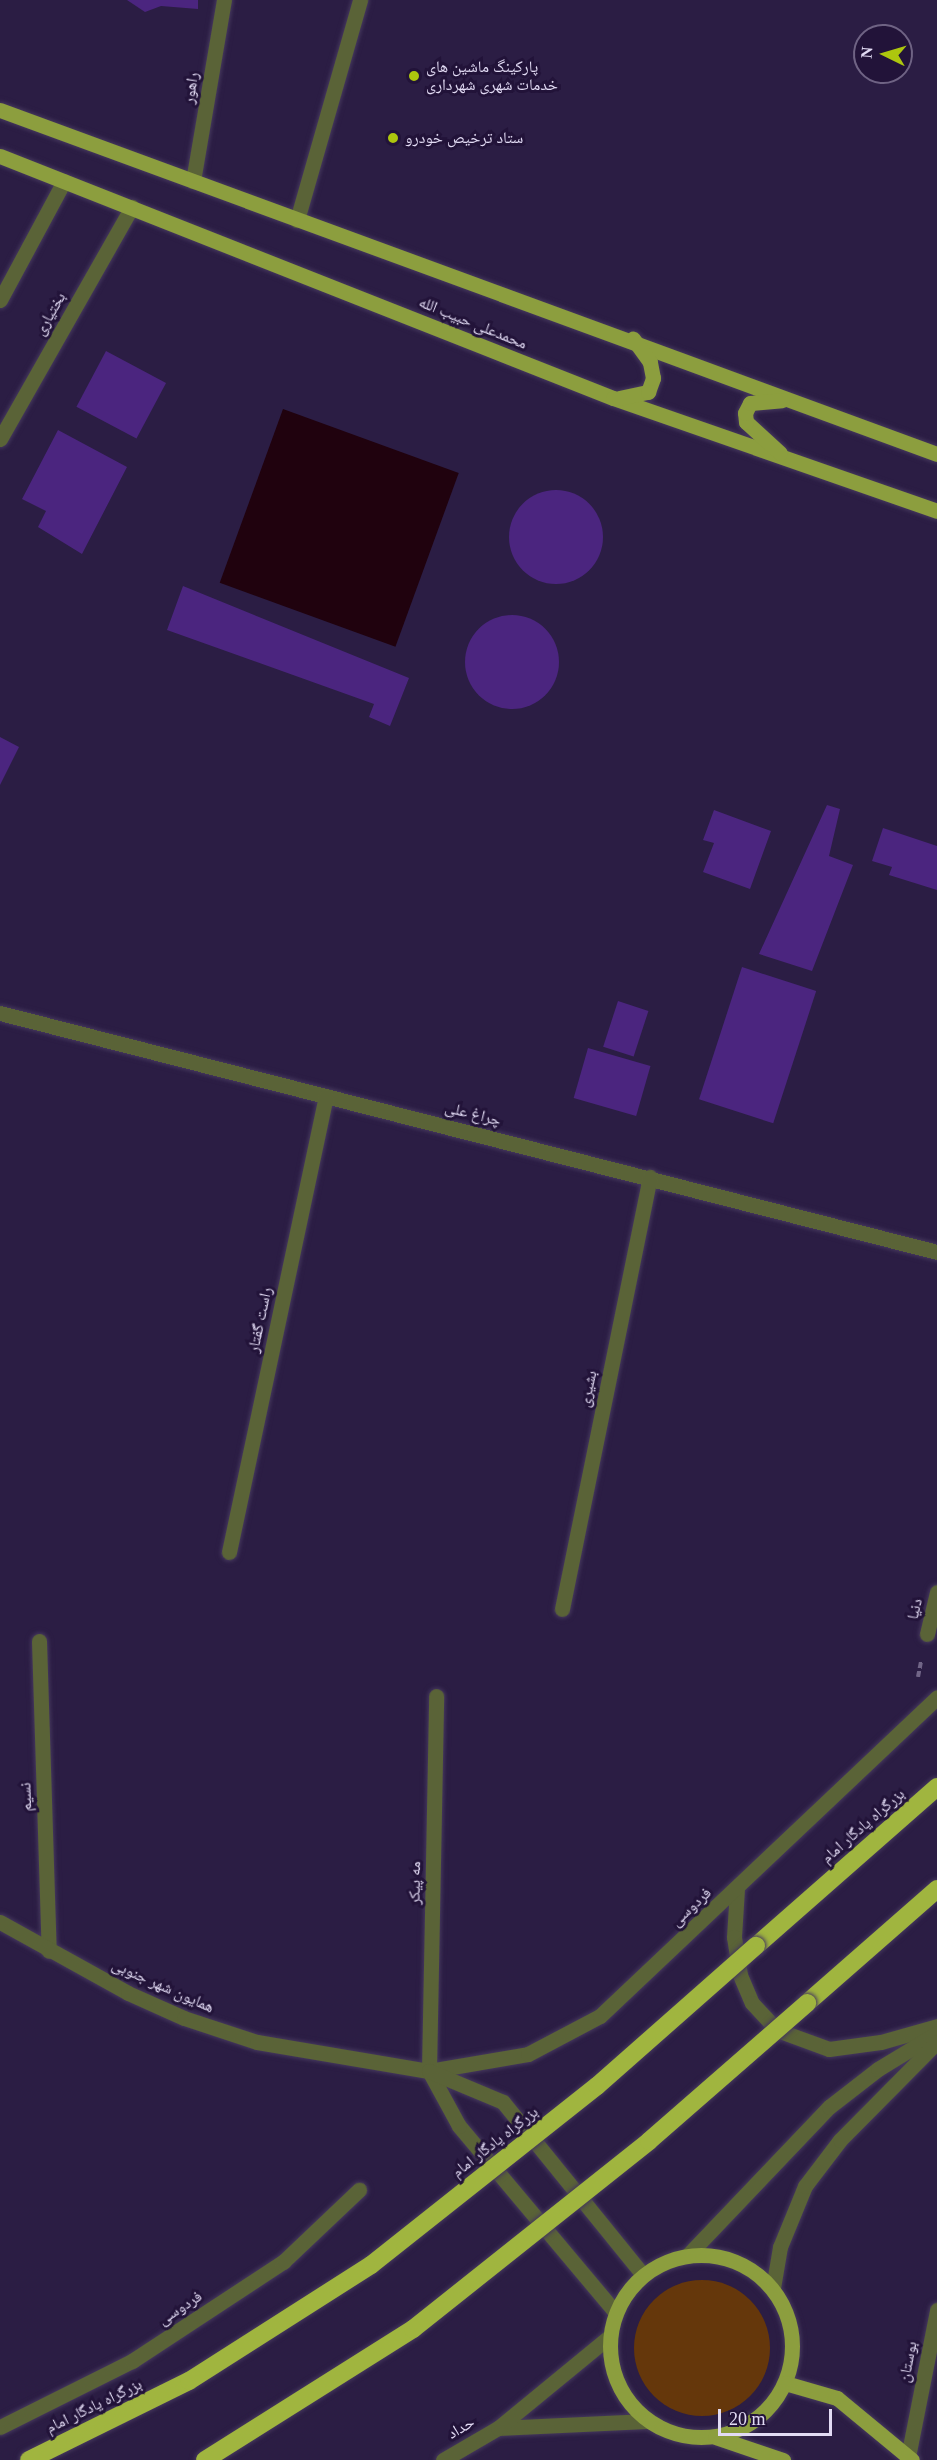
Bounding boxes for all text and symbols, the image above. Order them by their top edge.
north arrow [853,24,913,84]
text: N [858,46,876,59]
place label: پارکینگ ماشین های خدمات شهری شهرداری [426,57,558,95]
marker: پارکینگ ماشین های خدمات شهری شهرداری [407,69,421,83]
street label: راهور [179,71,203,105]
place label: ستاد ترخیص خودرو [405,128,523,148]
marker: ستاد ترخیص خودرو [386,131,400,145]
street label: بختیاری [30,289,70,339]
street label: محمدعلی حبیب الله [416,293,530,353]
street label: چراغ‌ علی [443,1098,503,1130]
street label: راست گفتار [244,1286,276,1354]
street label: بشیری [575,1369,601,1409]
street label: دنیا [903,1597,927,1621]
street label: نسیم [16,1782,36,1812]
street label: بزرگراه یادگار امام [817,1784,909,1868]
street label: مه‌ پیکر [405,1861,425,1905]
street label: فردوسی [667,1883,715,1931]
street label: همایون‌ شهر جنوبی [109,1955,217,2017]
street label: بزرگراه یادگار امام [448,2102,542,2182]
street label: فردوسی [154,2287,206,2329]
street label: بوستان [895,2340,921,2384]
street label: بزرگراه یادگار امام [43,2374,145,2438]
scale bar [721,2397,835,2435]
text: 20 m [729,2409,766,2429]
street label: حداد [444,2413,478,2443]

